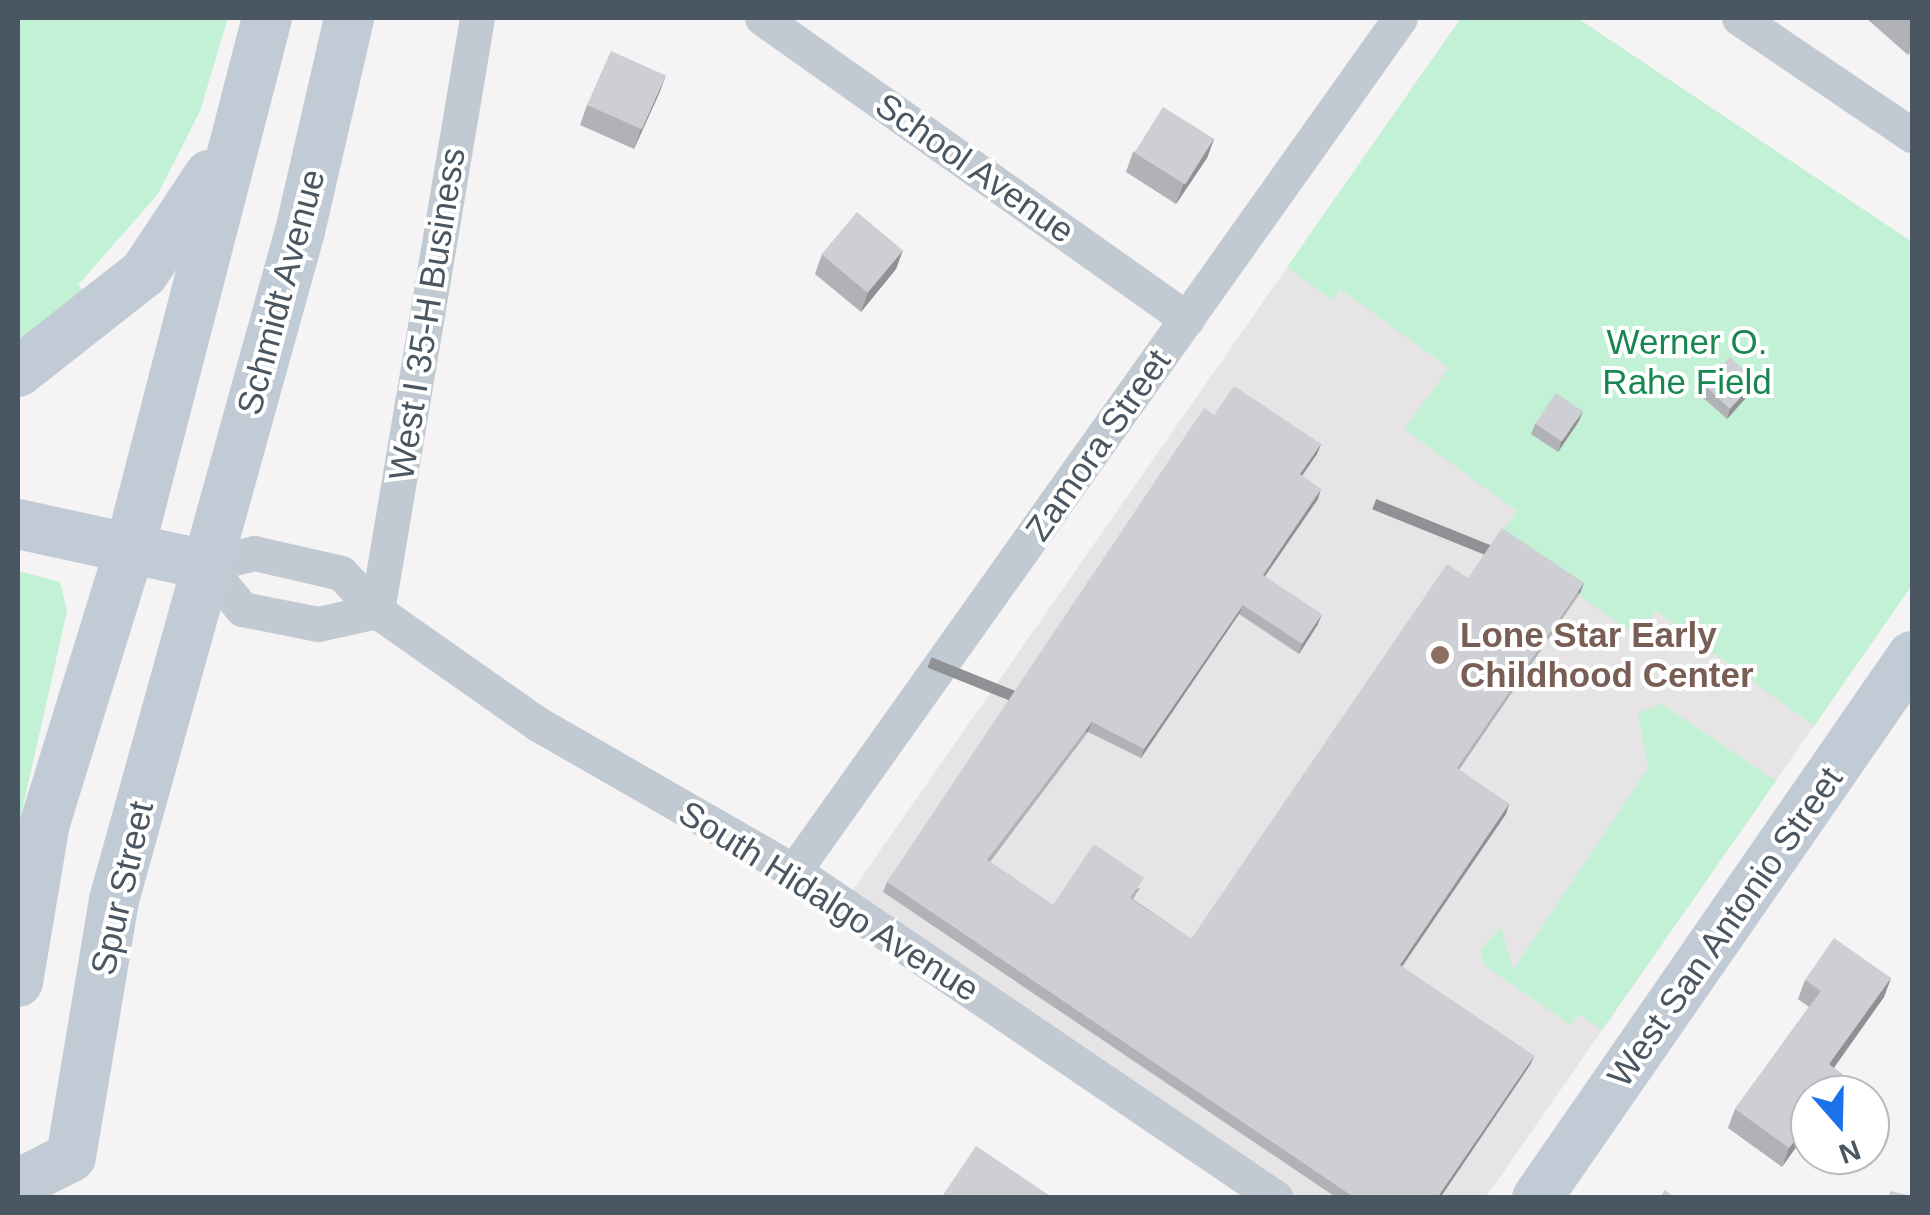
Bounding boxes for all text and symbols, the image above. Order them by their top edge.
street label: School Avenue [867,83,1083,253]
street label: West I 35-H Business [380,145,474,483]
street label: Schmidt Avenue [228,164,334,420]
park label: Werner O. Rahe Field [1602,321,1772,403]
street label: Zamora Street [1017,341,1179,549]
place label: Lone Star Early Childhood Center [1460,614,1754,696]
marker: Lone Star Early Childhood Center [1429,644,1451,666]
street label: West San Antonio Street [1598,758,1852,1096]
street label: South Hidalgo Avenue [670,791,988,1011]
street label: Spur Street [82,797,162,979]
north arrow [1790,1075,1890,1175]
text: N [1835,1134,1865,1170]

